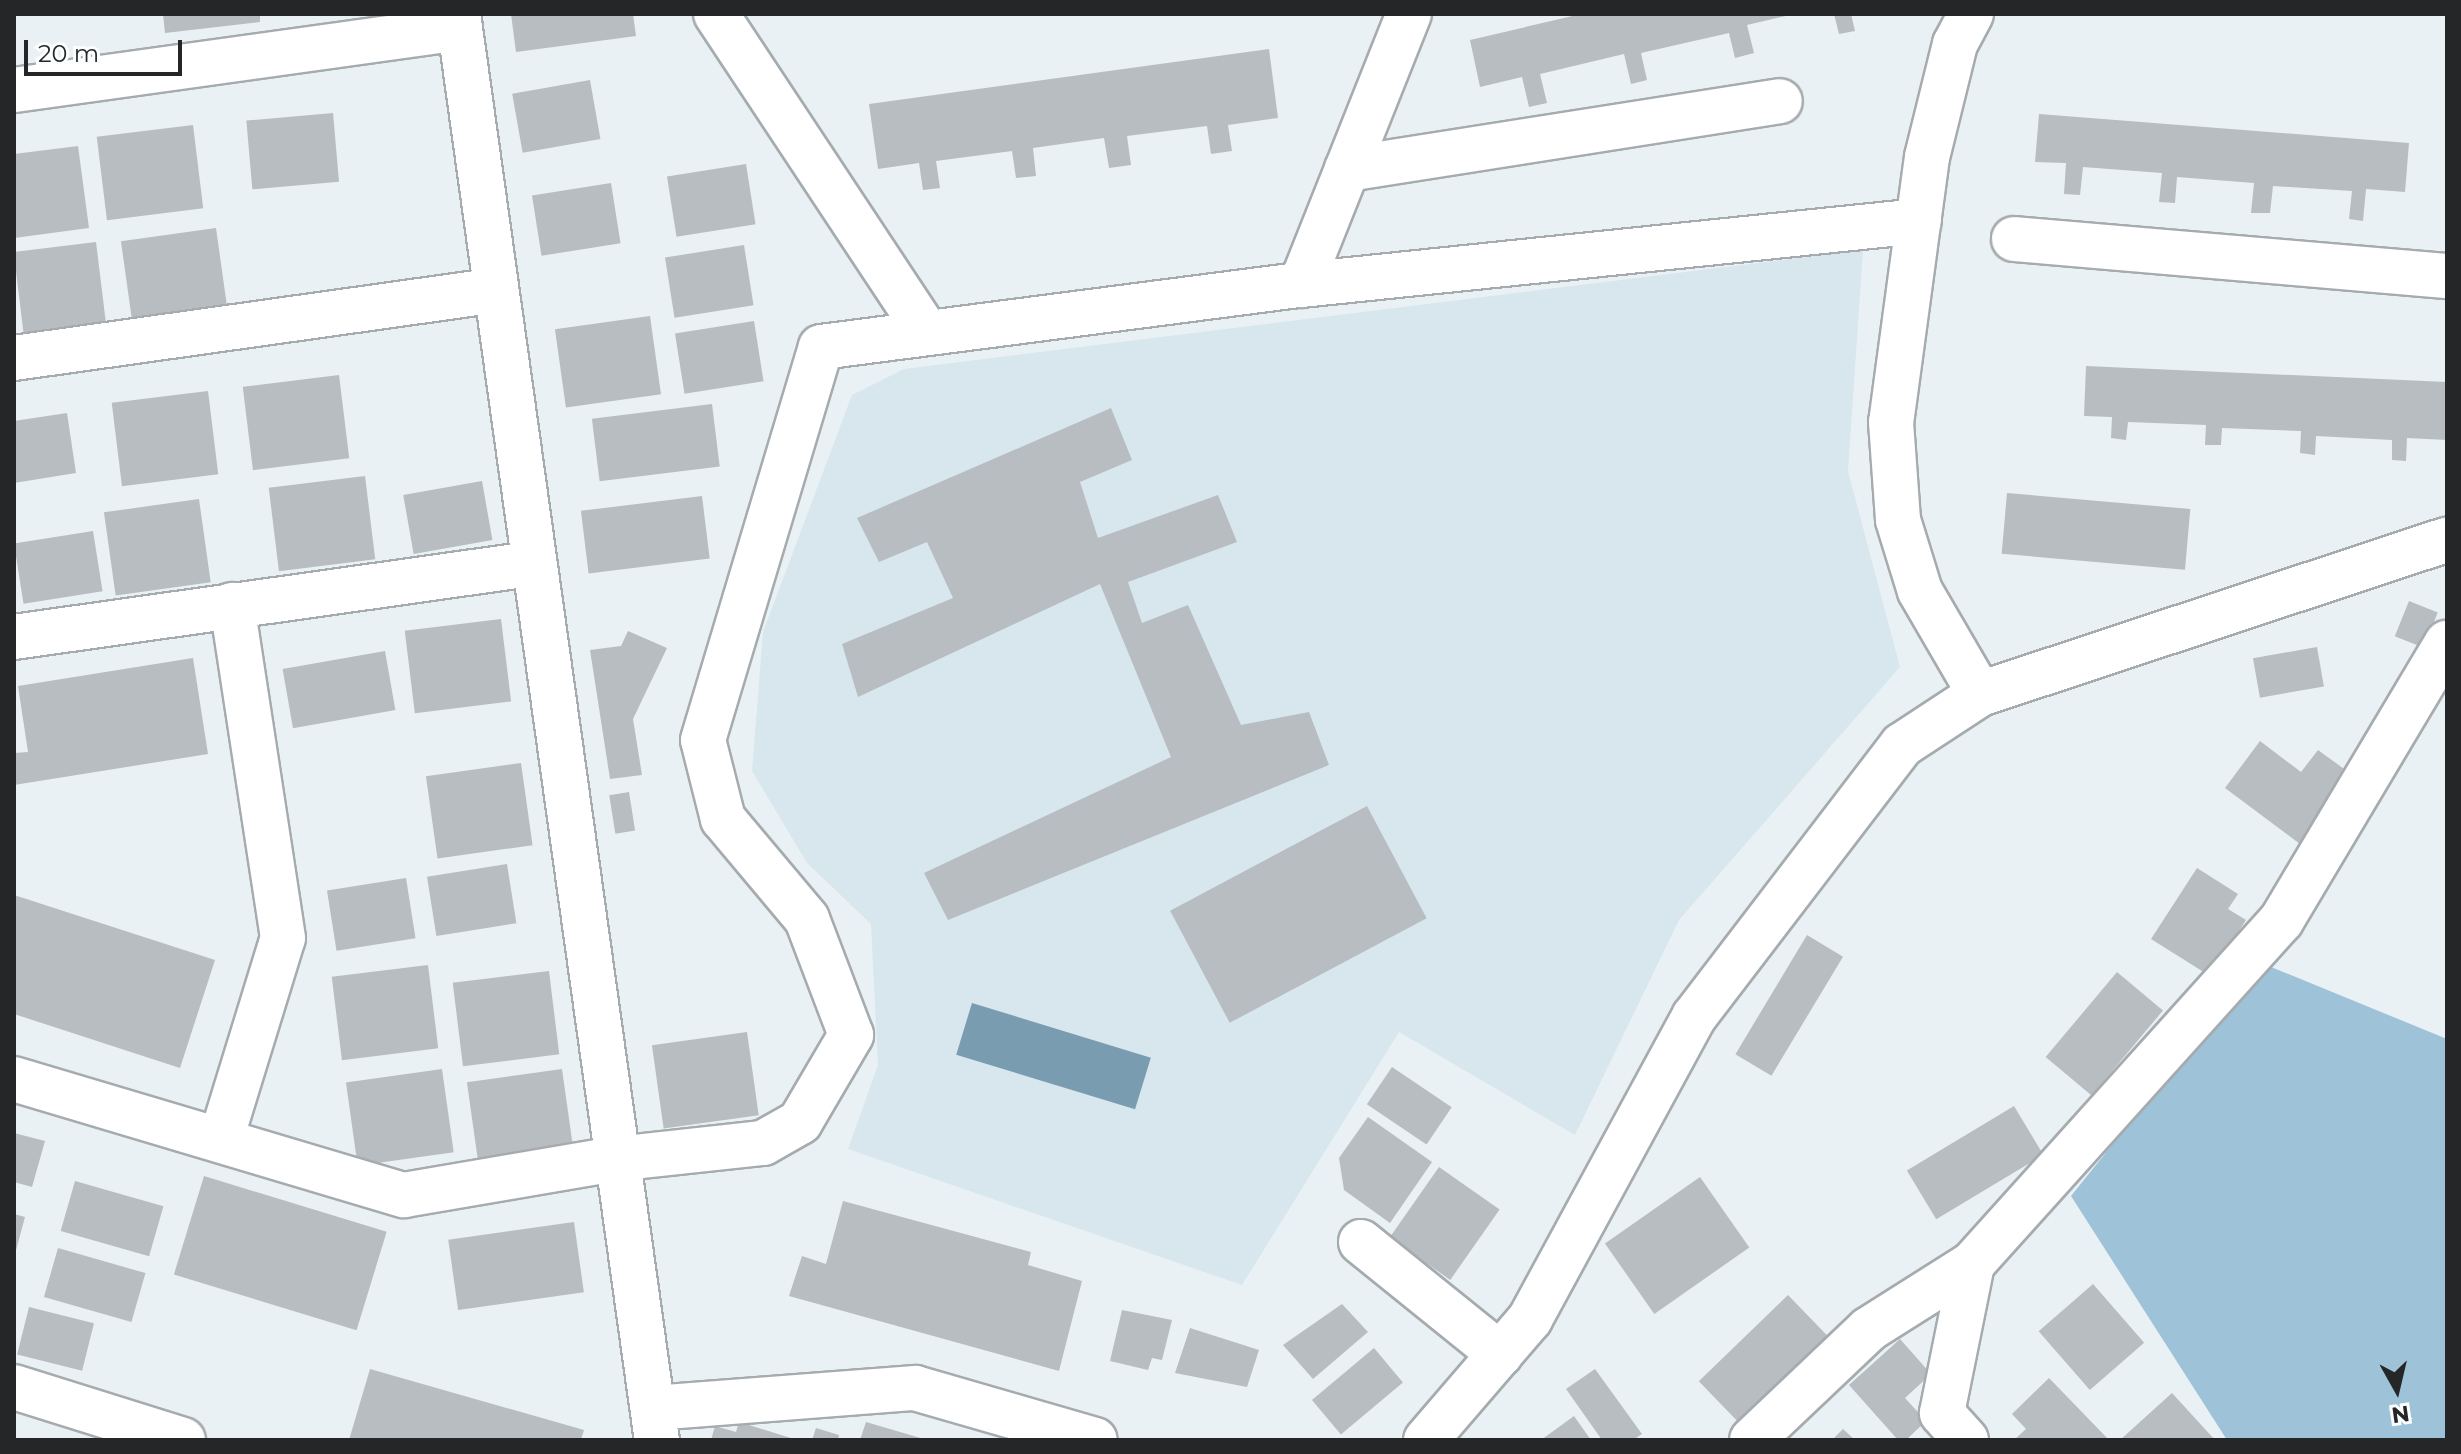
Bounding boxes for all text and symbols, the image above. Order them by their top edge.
scale bar [28,24,186,74]
text: 20 m [38,39,99,68]
north arrow [2357,1350,2437,1430]
text: N [2390,1400,2411,1429]

